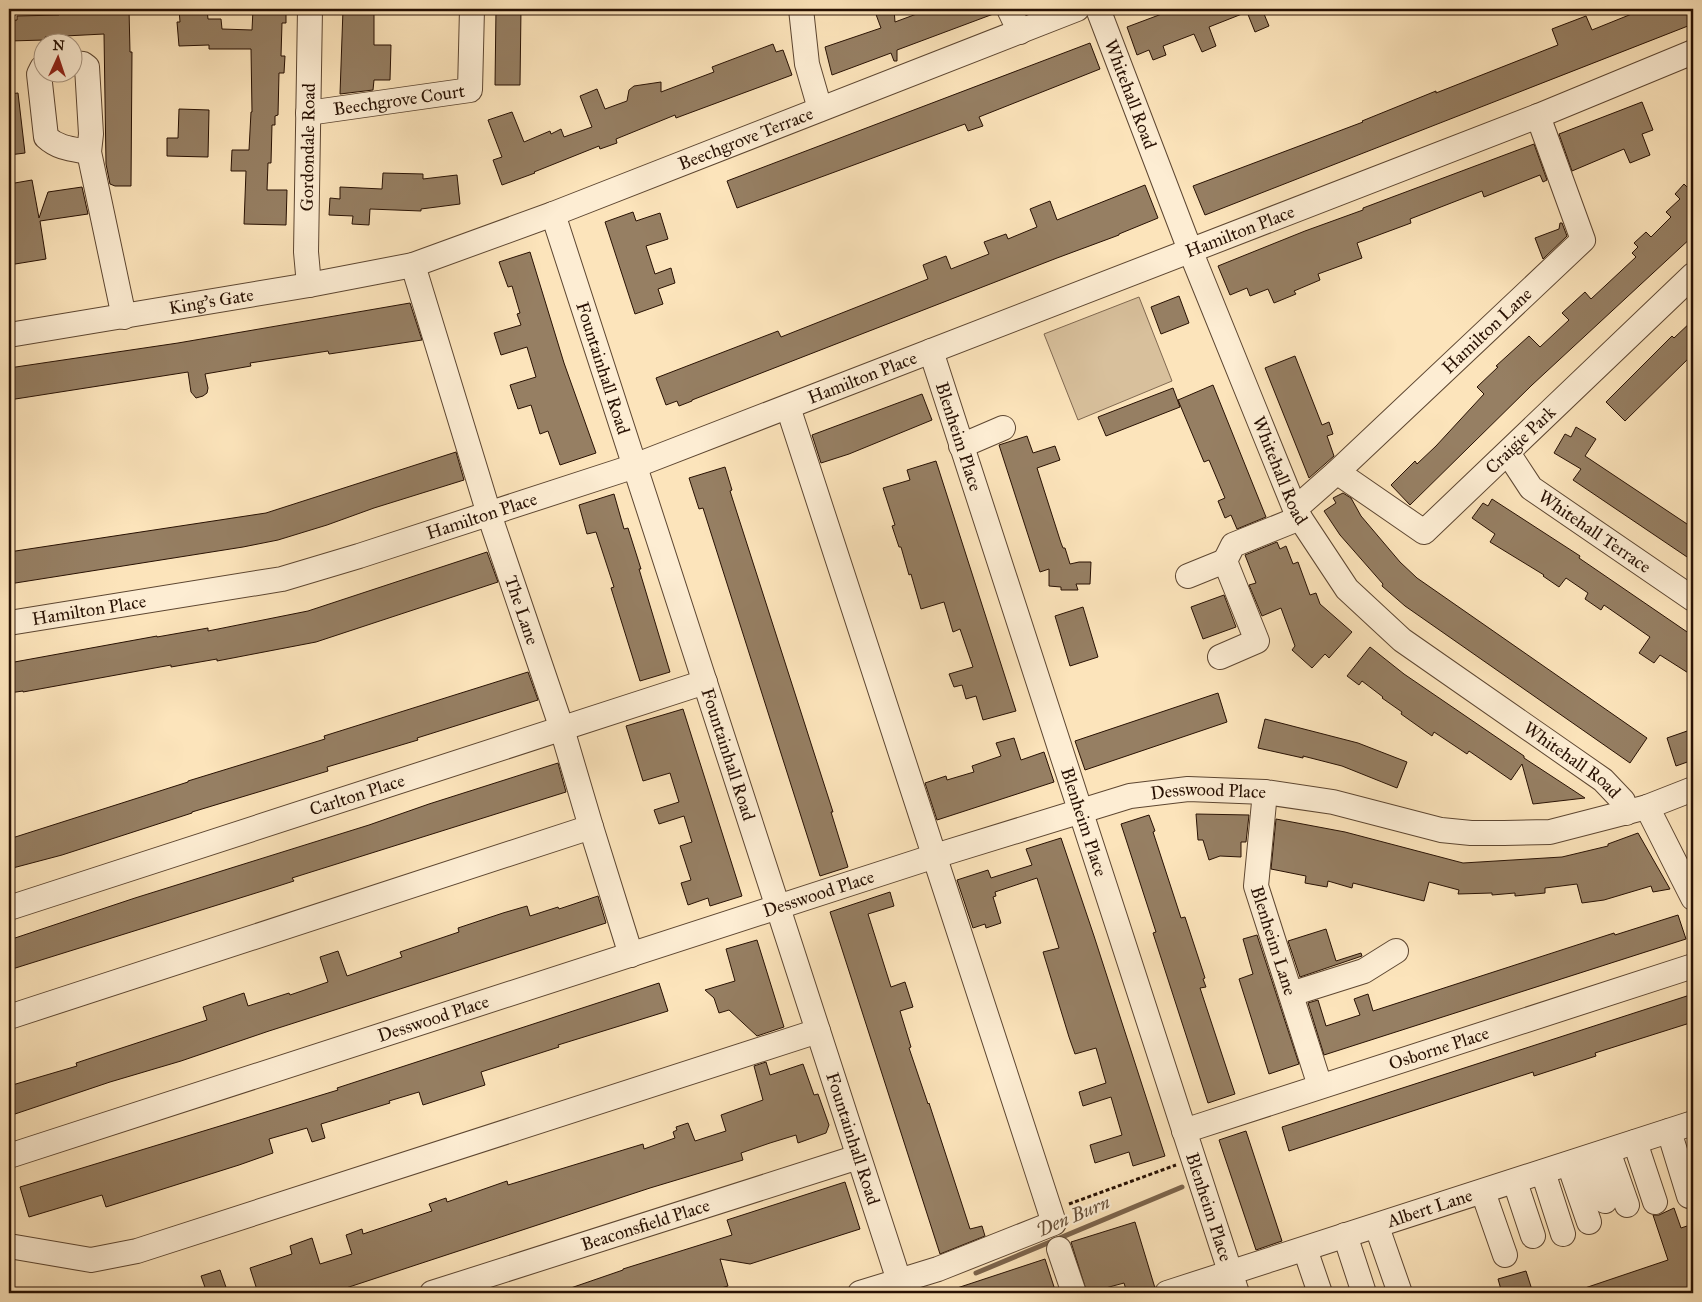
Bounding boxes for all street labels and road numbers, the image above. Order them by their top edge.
street label: Whitehall Road [1100,36,1161,152]
street label: Beechgrove Court [332,80,467,120]
street label: Gordondale Road [296,83,320,211]
street label: Beechgrove Terrace [675,102,816,175]
street label: Hamilton Place [1182,200,1298,262]
street label: King's Gate [167,283,255,319]
street label: Hamilton Lane [1437,283,1536,378]
street label: Fountainhall Road [571,299,635,437]
street label: Hamilton Place [805,347,920,409]
street label: Blenheim Place [931,379,987,494]
street label: Craigie Park [1481,401,1561,479]
street label: Whitehall Road [1248,413,1313,529]
street label: Whitehall Terrace [1534,485,1655,578]
street label: Hamilton Place [424,488,540,544]
street label: The Lane [500,573,544,648]
street label: Hamilton Place [30,590,148,630]
street label: Fountainhall Road [696,685,760,823]
street label: Whitehall Road [1519,717,1625,803]
street label: Blenheim Place [1056,765,1112,879]
street label: Carlton Place [307,769,407,821]
street label: Desswood Place [1149,778,1266,804]
street label: Desswood Place [760,865,877,922]
street label: Blenheim Lane [1246,883,1301,998]
street label: Desswood Place [375,990,492,1047]
street label: Osborne Place [1386,1022,1492,1075]
street label: Fountainhall Road [821,1069,885,1208]
street label: Blenheim Place [1181,1150,1237,1264]
street label: Albert Lane [1383,1184,1475,1232]
street label: Beaconsfield Place [578,1194,712,1256]

